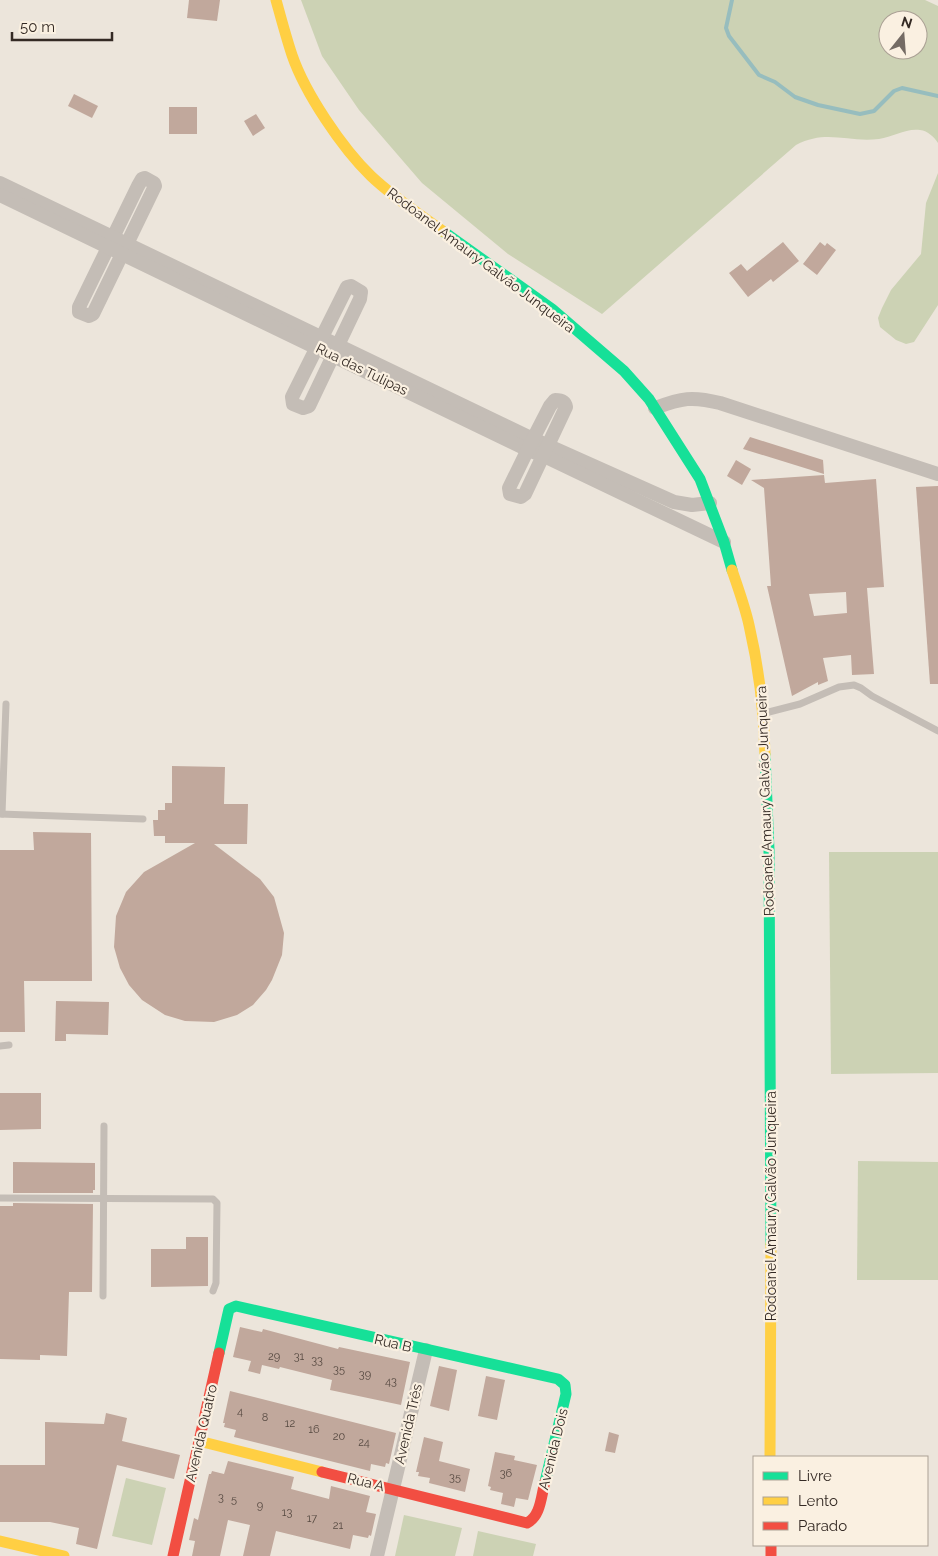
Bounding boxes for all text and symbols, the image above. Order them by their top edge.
scale bar [12,10,112,42]
north arrow [878,10,928,60]
text: N [899,13,914,32]
text: 50 m [20,18,55,36]
street label: Rodoanel Amaury Galvão Junqueira [384,184,578,336]
street label: Rua das Tulipas [313,340,411,398]
street label: Rodoanel Amaury Galvão Junqueira [753,686,777,916]
street label: Rodoanel Amaury Galvão Junqueira [763,1091,779,1321]
street label: Rua B [373,1331,413,1355]
house number: 29 [268,1350,280,1363]
house number: 31 [294,1350,305,1363]
house number: 33 [311,1354,323,1367]
house number: 35 [333,1363,345,1376]
house number: 39 [359,1368,371,1381]
house number: 43 [385,1375,397,1388]
street label: Avenida Três [391,1382,425,1466]
street label: Avenida Quatro [182,1383,220,1483]
house number: 4 [237,1405,243,1418]
street label: Avenida Dois [535,1406,571,1492]
house number: 8 [262,1411,268,1424]
house number: 12 [285,1417,295,1430]
house number: 16 [308,1423,320,1436]
house number: 20 [333,1430,345,1443]
house number: 24 [358,1436,370,1449]
legend [753,1456,928,1546]
house number: 36 [500,1467,513,1480]
text: Livre [798,1467,832,1485]
street label: Rua A [346,1470,387,1494]
house number: 35 [449,1471,461,1484]
house number: 3 [218,1491,224,1504]
text: Lento [798,1492,838,1510]
house number: 5 [231,1493,237,1506]
house number: 9 [257,1499,263,1512]
house number: 13 [282,1506,292,1519]
house number: 17 [307,1512,317,1525]
text: Parado [798,1517,847,1535]
house number: 21 [333,1519,344,1532]

